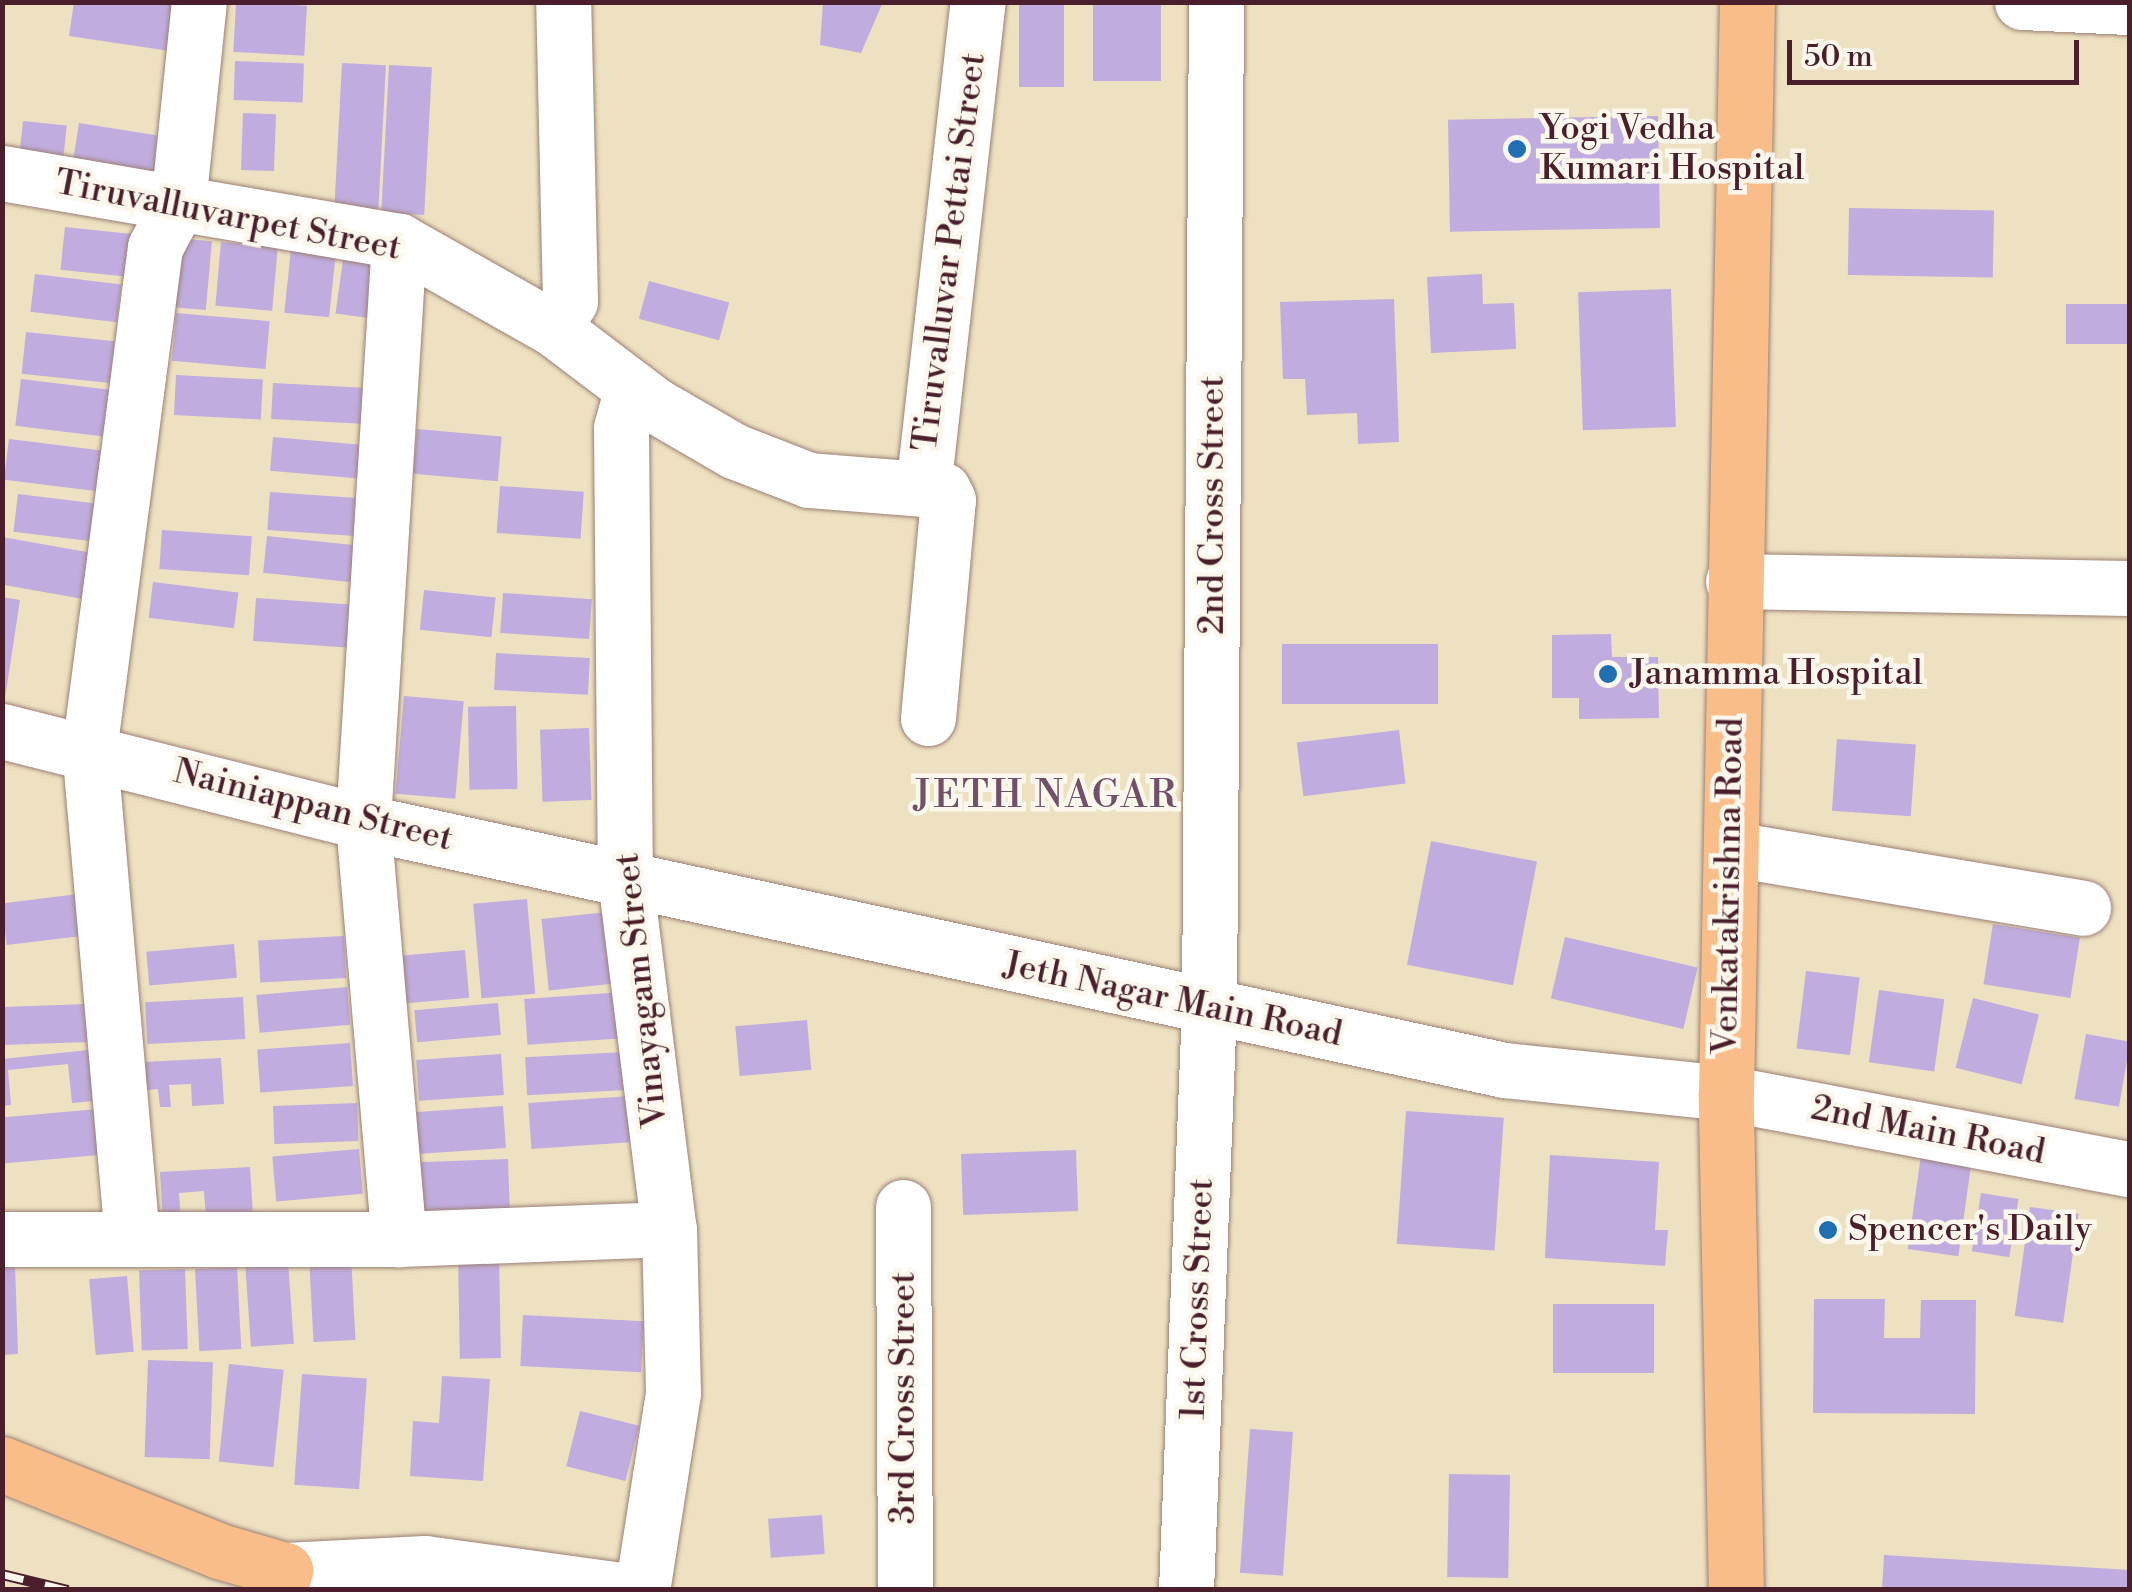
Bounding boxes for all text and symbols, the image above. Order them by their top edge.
scale bar [1792,20,2084,82]
text: 50 m [1804,38,1873,76]
street label: Tiruvalluvar Pettai Street [905,50,995,454]
place label: Yogi Vedha Kumari Hospital [1540,108,1804,190]
marker: Yogi Vedha Kumari Hospital [1504,136,1530,162]
street label: Tiruvalluvarpet Street [52,162,404,270]
street label: 2nd Cross Street [1192,375,1234,635]
place label: Janamma Hospital [1630,653,1923,695]
marker: Janamma Hospital [1595,661,1621,687]
street label: Venkatakrishna Road [1705,717,1753,1055]
street label: Nainiappan Street [169,751,457,861]
district label: JETH NAGAR [914,773,1178,819]
street label: Vinayagam Street [607,850,677,1130]
street label: Jeth Nagar Main Road [1000,944,1346,1056]
street label: 2nd Main Road [1808,1088,2048,1174]
street label: 1st Cross Street [1173,1178,1223,1420]
place label: Spencer's Daily [1848,1209,2092,1251]
marker: Spencer's Daily [1817,1219,1839,1241]
street label: 3rd Cross Street [883,1272,925,1524]

